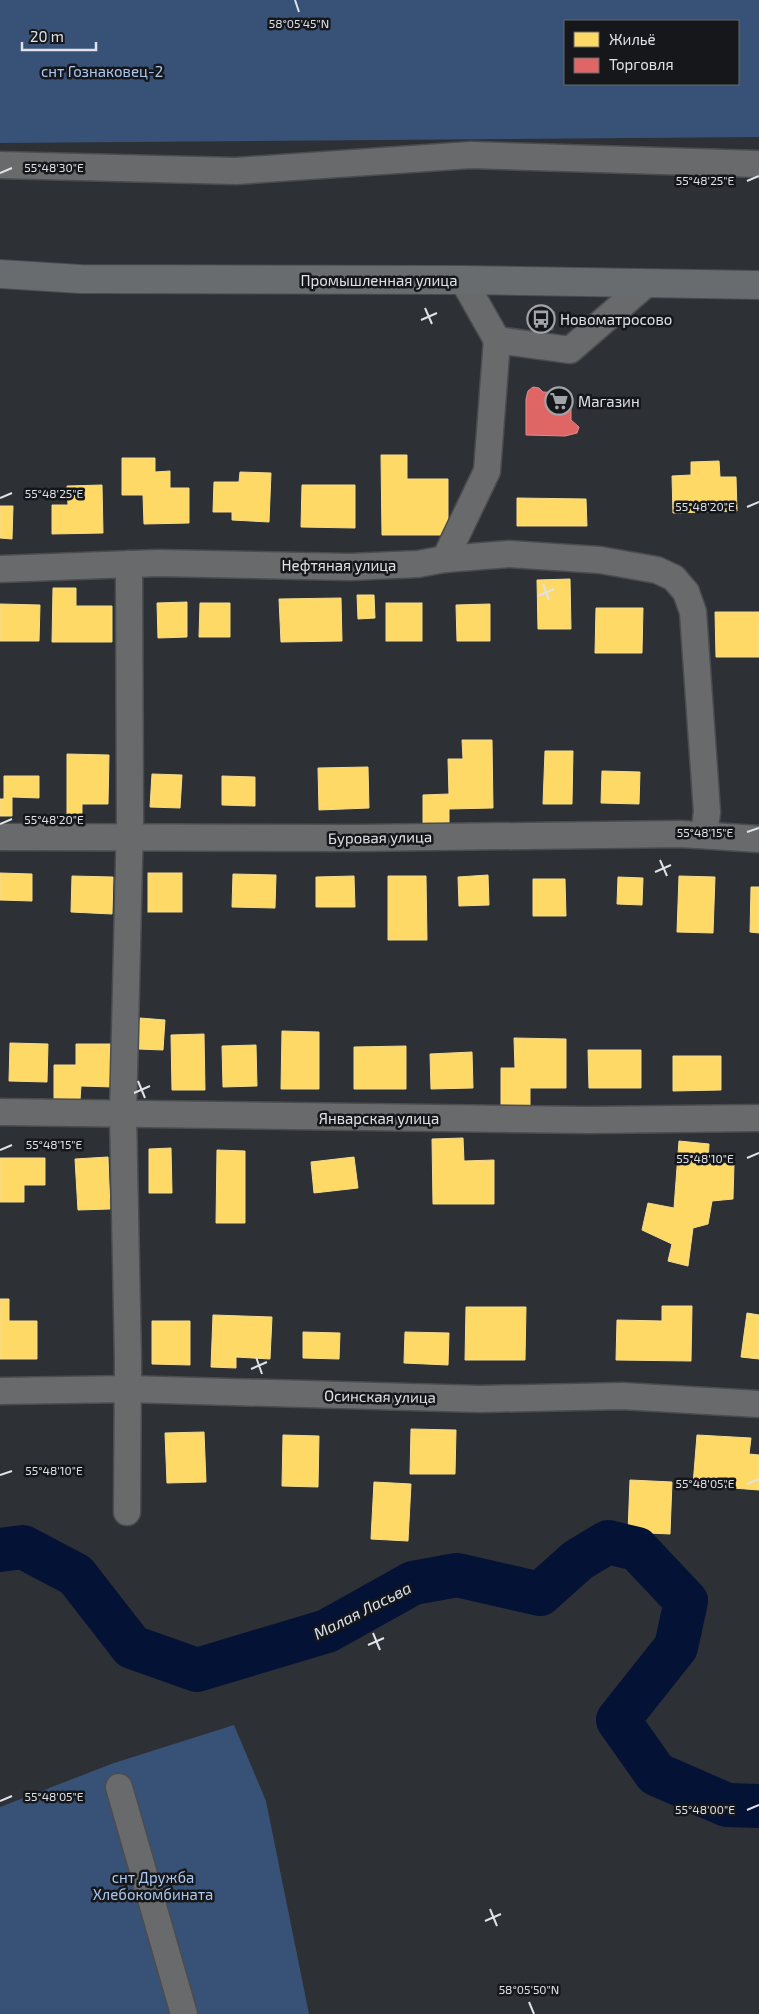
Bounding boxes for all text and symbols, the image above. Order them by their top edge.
text: 58°05'45"N [269,16,329,30]
scale bar [22,20,96,52]
legend [564,20,739,85]
text: 20 m [30,27,64,45]
text: Жильё [609,30,656,48]
text: Торговля [609,55,674,73]
park label: снт Гознаковец-2 [41,62,163,80]
text: 55°48'30"E [24,160,84,174]
text: 55°48'25"E [676,173,735,187]
street label: Промышленная улица [300,271,458,290]
bus stop icon: Новоматросово [526,304,556,334]
place label: Новоматросово [560,310,672,328]
supermarket icon: Магазин [544,386,574,416]
place label: Магазин [578,392,640,410]
text: 55°48'25"E [25,486,84,500]
text: 55°48'20"E [675,499,735,513]
street label: Нефтяная улица [282,556,396,575]
text: 55°48'20"E [24,812,84,826]
text: 55°48'15"E [677,825,734,839]
street label: Буровая улица [328,827,432,848]
street label: Январская улица [319,1109,439,1128]
text: 55°48'15"E [26,1137,83,1151]
text: 55°48'10"E [676,1151,734,1165]
street label: Осинская улица [324,1386,436,1407]
text: 55°48'10"E [25,1463,83,1477]
text: 55°48'05"E [675,1476,735,1490]
water label: Малая Ласьва [310,1577,414,1643]
text: 55°48'05"E [24,1789,84,1803]
text: 55°48'00"E [675,1802,735,1816]
park label: снт Дружба Хлебокомбината [93,1868,213,1903]
text: 58°05'50"N [499,1982,559,1996]

